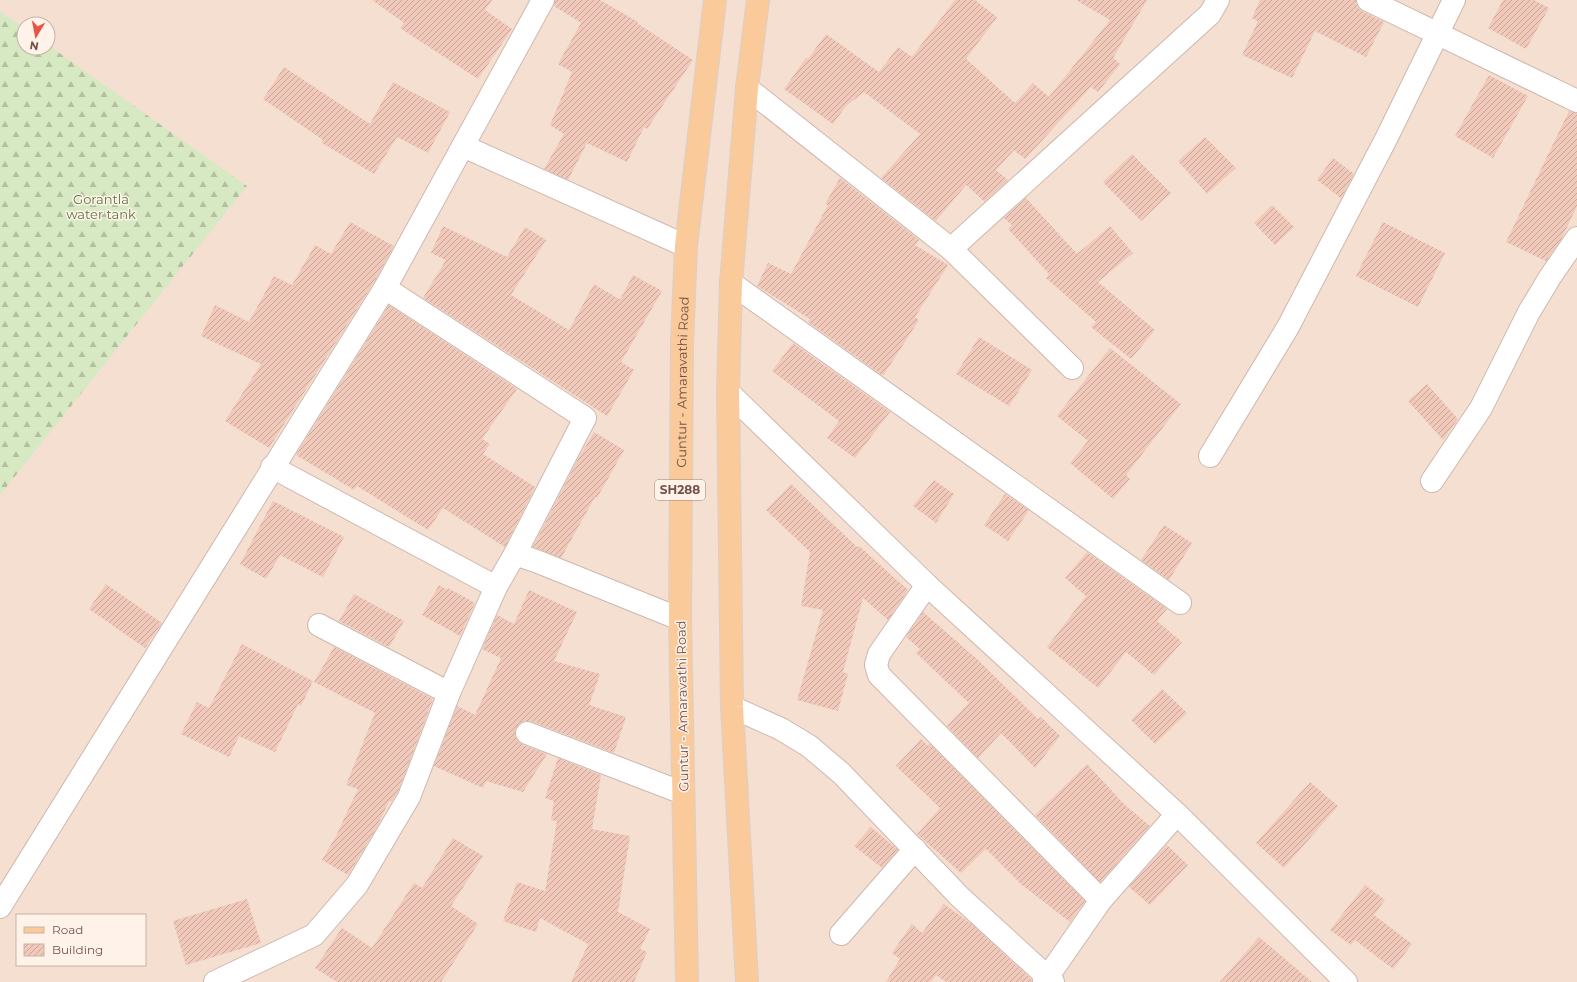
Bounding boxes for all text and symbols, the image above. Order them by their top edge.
north arrow [16,16,56,56]
text: N [29,38,40,54]
park label: Gorantla water tank [66,191,136,222]
street label: Guntur - Amaravathi Road [673,296,692,468]
road number: SH288 [655,480,705,500]
street label: Guntur - Amaravathi Road [673,620,691,792]
legend [16,914,146,966]
text: Road [52,922,83,937]
text: Building [52,942,103,957]

